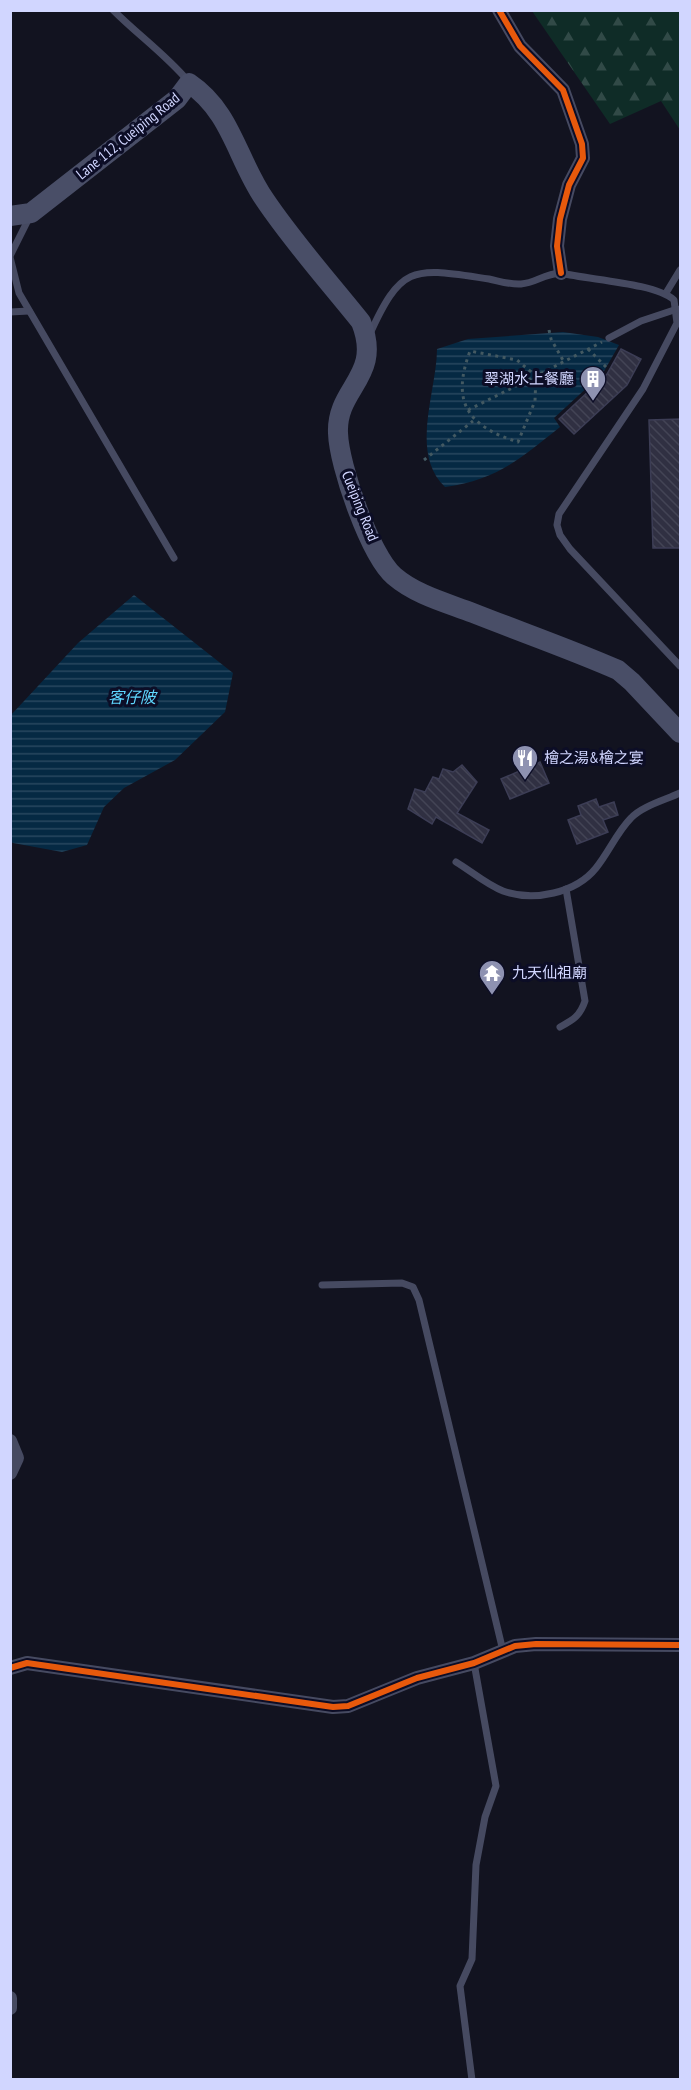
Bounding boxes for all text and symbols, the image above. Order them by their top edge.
street label: Lane 112, Cueiping Road [72,88,183,183]
building icon: 翠湖水上餐廳 [578,364,608,402]
place label: 翠湖水上餐廳 [484,369,574,388]
street label: Cueiping Road [338,468,383,544]
water label: 客仔陂 [108,687,158,707]
restaurant icon: 檜之湯&檜之宴 [510,743,540,781]
place label: 檜之湯&檜之宴 [544,748,644,767]
temple icon: 九天仙祖廟 [477,958,507,996]
place label: 九天仙祖廟 [512,963,587,982]

